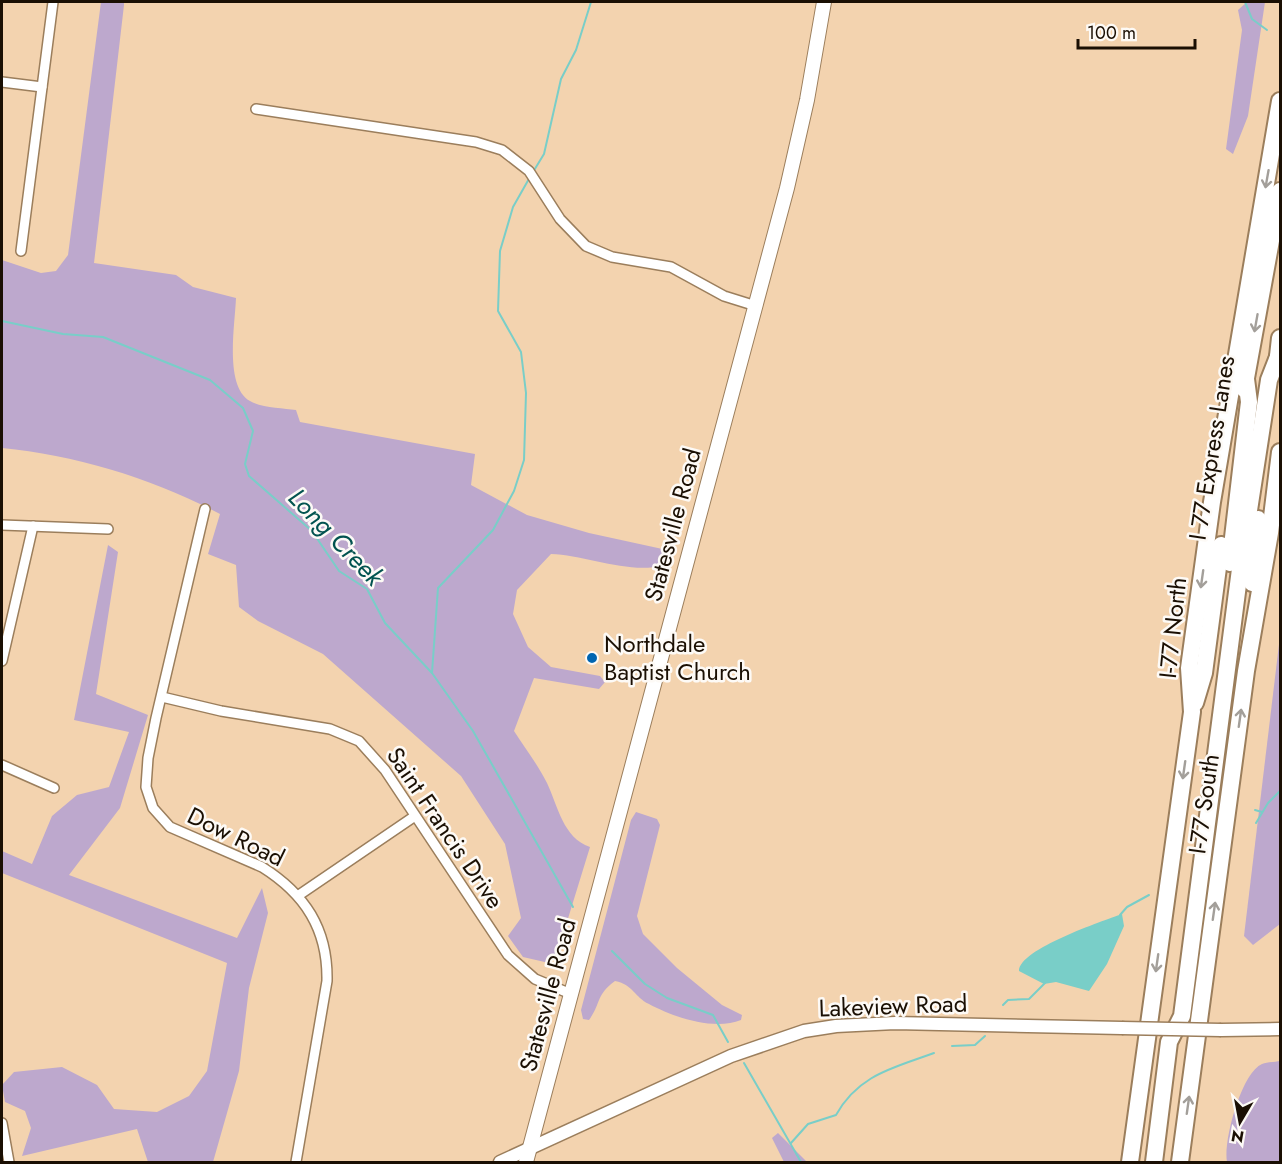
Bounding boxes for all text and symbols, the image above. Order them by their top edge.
scale bar [1078,12,1195,50]
text: 100 m [1087,20,1136,46]
one-way arrow [1261,169,1272,189]
one-way arrow [1250,313,1261,332]
street label: I 77 Express Lanes [1180,353,1243,543]
street label: Statesville Road [635,444,710,605]
water label: Long Creek [280,479,394,596]
one-way arrow [1196,569,1207,588]
street label: I-77 North [1150,576,1195,680]
place label: Northdale Baptist Church [604,626,751,689]
marker: Northdale Baptist Church [585,651,599,665]
one-way arrow [1234,709,1245,728]
street label: Saint Francis Drive [378,740,513,916]
street label: I-77 South [1179,752,1228,856]
one-way arrow [1178,760,1189,780]
street label: Dow Road [182,798,291,875]
one-way arrow [1208,902,1219,922]
street label: Statesville Road [510,914,585,1075]
one-way arrow [1152,953,1163,973]
street label: Lakeview Road [818,985,968,1026]
north arrow [1210,1092,1270,1152]
one-way arrow [1182,1095,1193,1115]
text: N [1229,1124,1246,1149]

